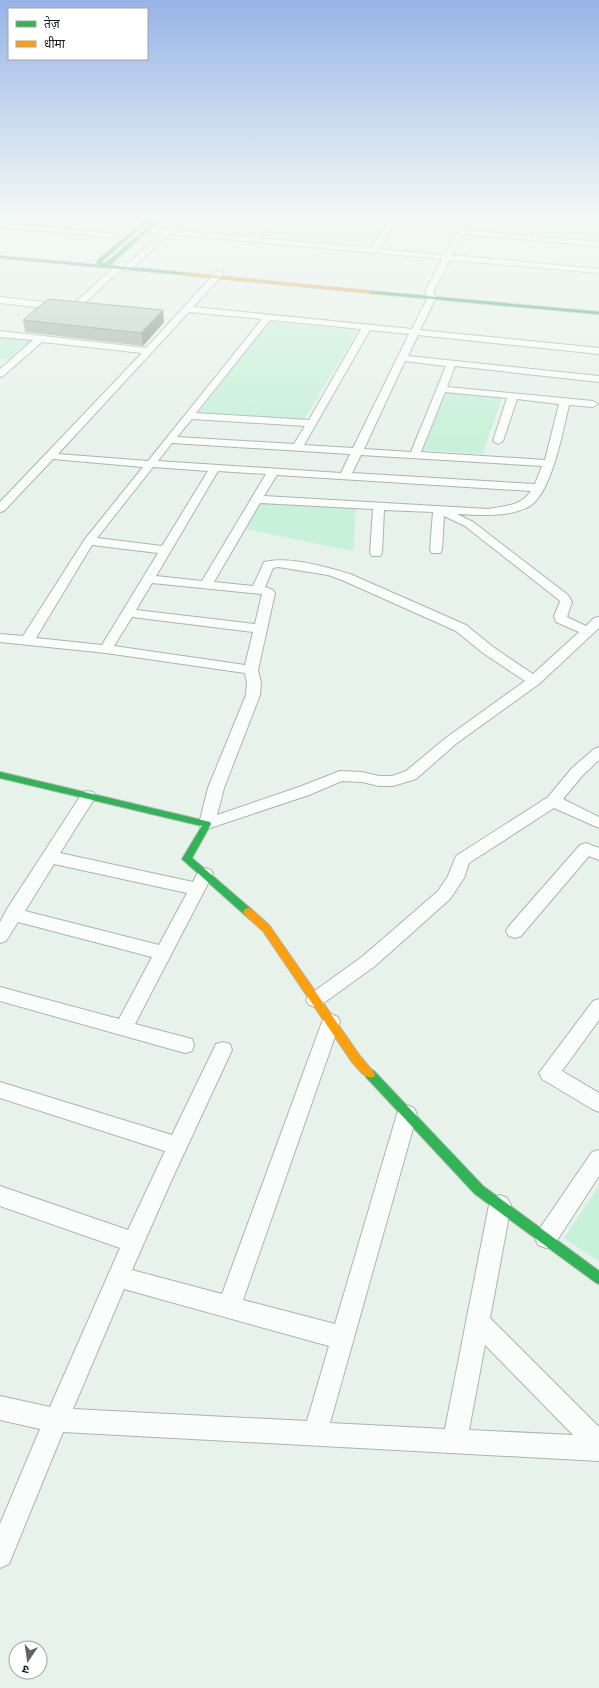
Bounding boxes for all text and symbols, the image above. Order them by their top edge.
legend [8,8,148,60]
text: तेज़ [44,16,61,31]
text: धीमा [44,36,66,51]
north arrow [8,1640,48,1680]
text: उ [21,1663,30,1676]

